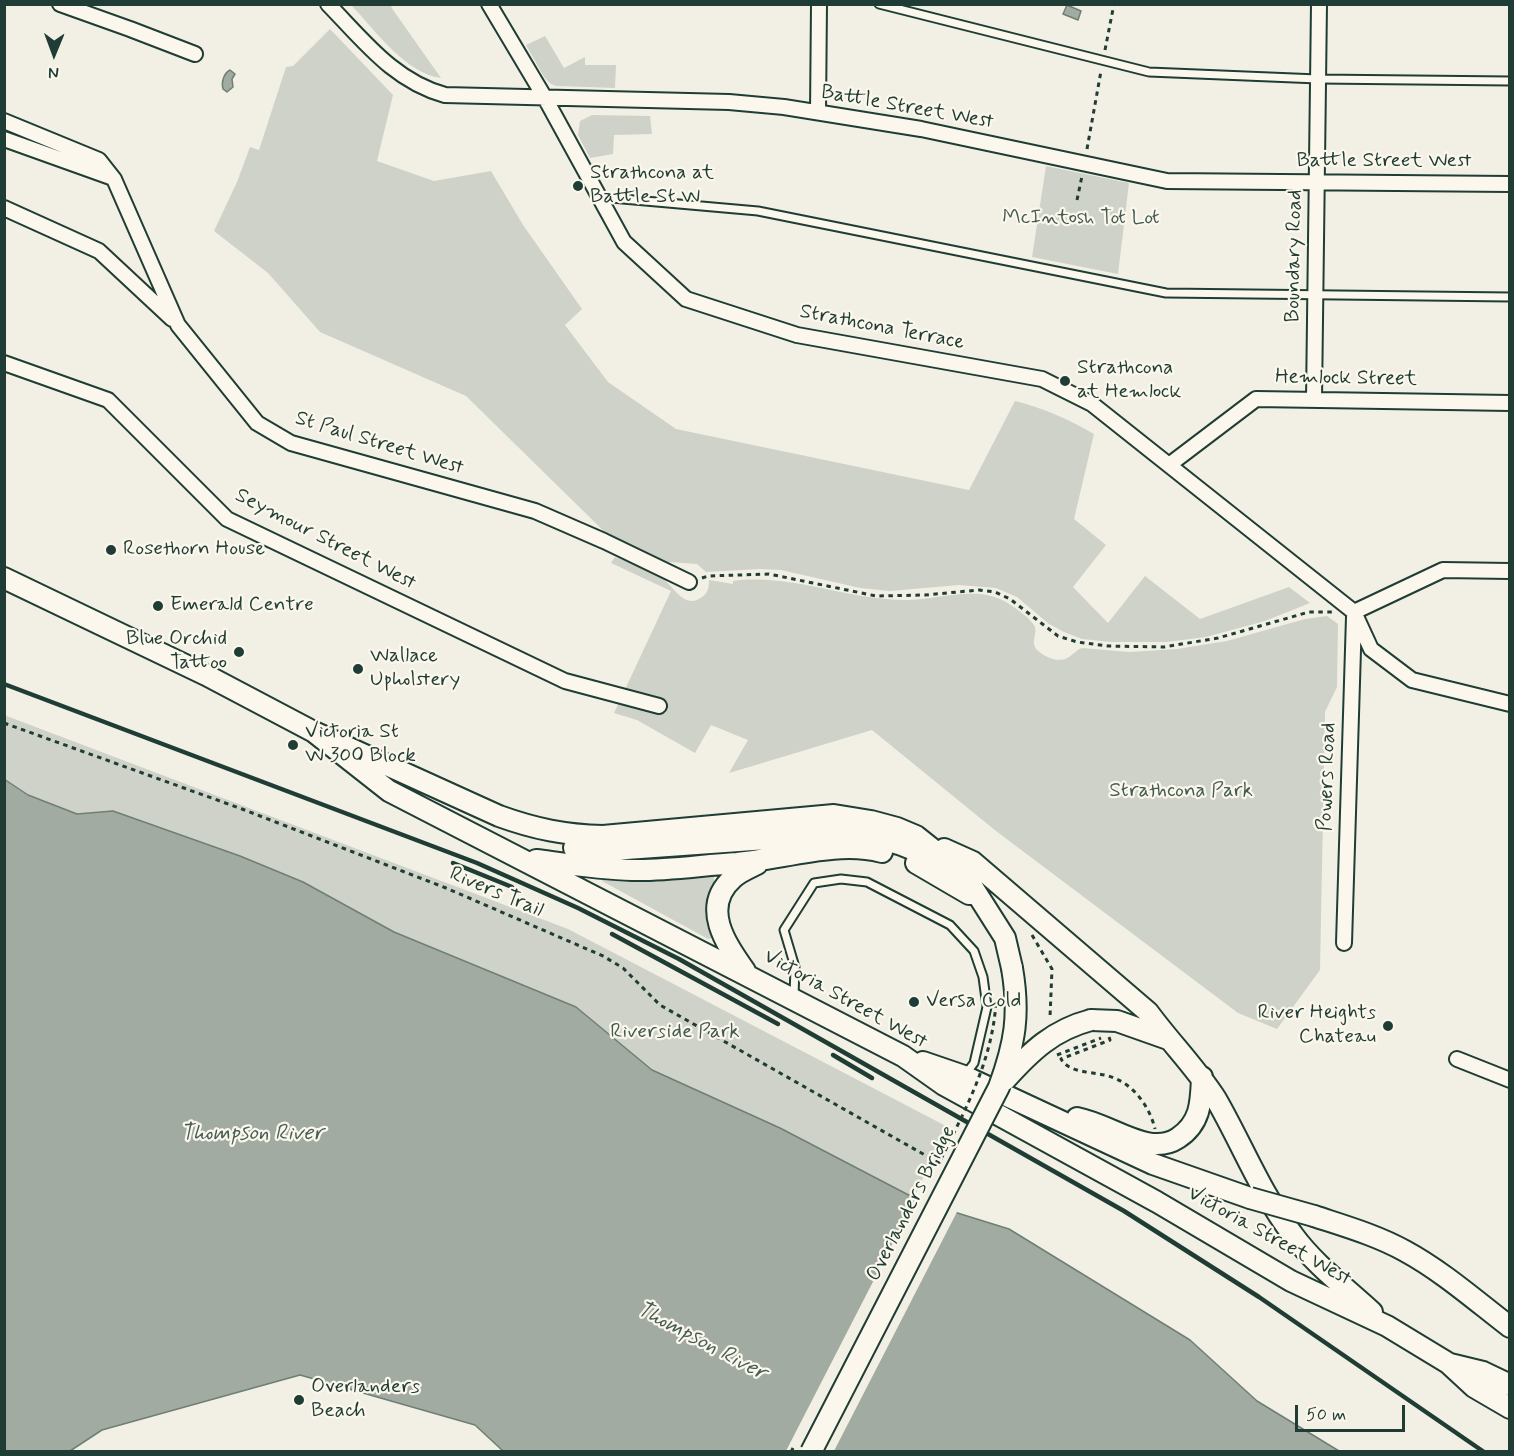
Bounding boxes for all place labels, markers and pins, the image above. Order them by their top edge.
place label: Strathcona at Battle St W [590,161,714,211]
marker: Strathcona at Battle St W [571,179,585,193]
place label: Strathcona at Hemlock [1077,356,1181,406]
marker: Strathcona at Hemlock [1058,374,1072,388]
place label: Rosethorn House [123,537,265,563]
marker: Rosethorn House [104,543,118,557]
place label: Emerald Centre [170,593,314,619]
marker: Emerald Centre [151,599,165,613]
place label: Blue Orchid Tattoo [126,627,227,677]
place label: Wallace Upholstery [370,644,460,694]
marker: Blue Orchid Tattoo [232,645,246,659]
marker: Wallace Upholstery [351,662,365,676]
place label: Victoria St W 300 Block [305,720,416,770]
marker: Victoria St W 300 Block [286,738,300,752]
place label: Versa Cold [926,989,1022,1015]
marker: Versa Cold [907,995,921,1009]
place label: River Heights Chateau [1258,1001,1376,1051]
marker: River Heights Chateau [1381,1019,1395,1033]
place label: Overlanders Beach [311,1375,420,1425]
marker: Overlanders Beach [292,1393,306,1407]

